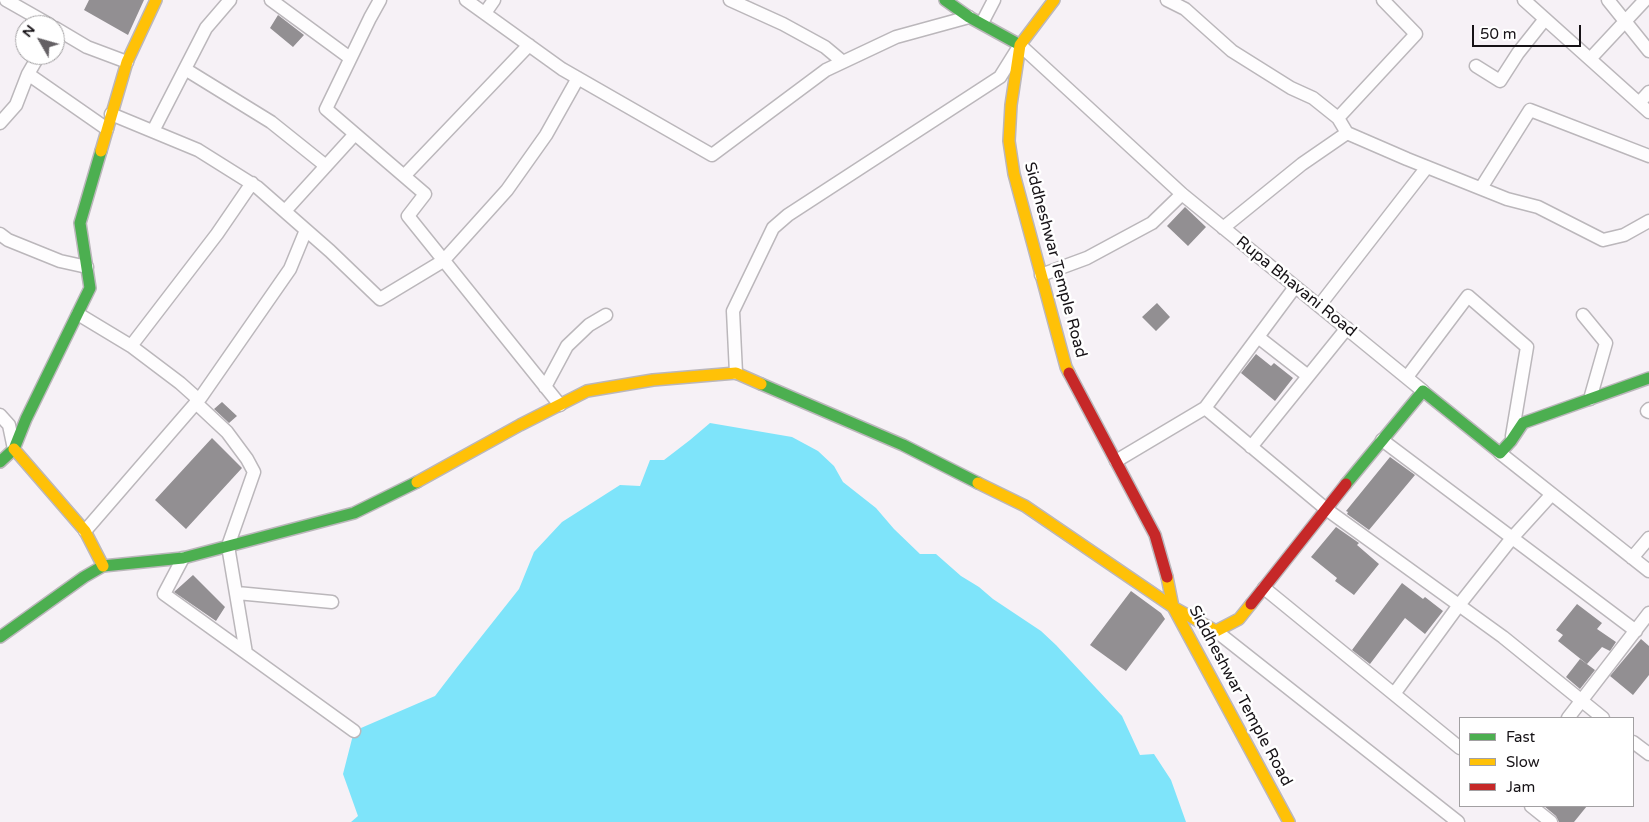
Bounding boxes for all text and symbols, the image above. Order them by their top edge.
north arrow [15,15,65,65]
scale bar [1474,15,1583,47]
text: N [18,21,39,41]
text: 50 m [1480,25,1517,43]
street label: Siddheshwar Temple Road [1020,160,1090,360]
street label: Rupa Bhavani Road [1232,233,1360,341]
street label: Siddheshwar Temple Road [1184,602,1296,790]
legend [1459,717,1634,807]
text: Fast [1506,728,1535,746]
text: Slow [1506,753,1540,771]
text: Jam [1506,778,1535,796]

